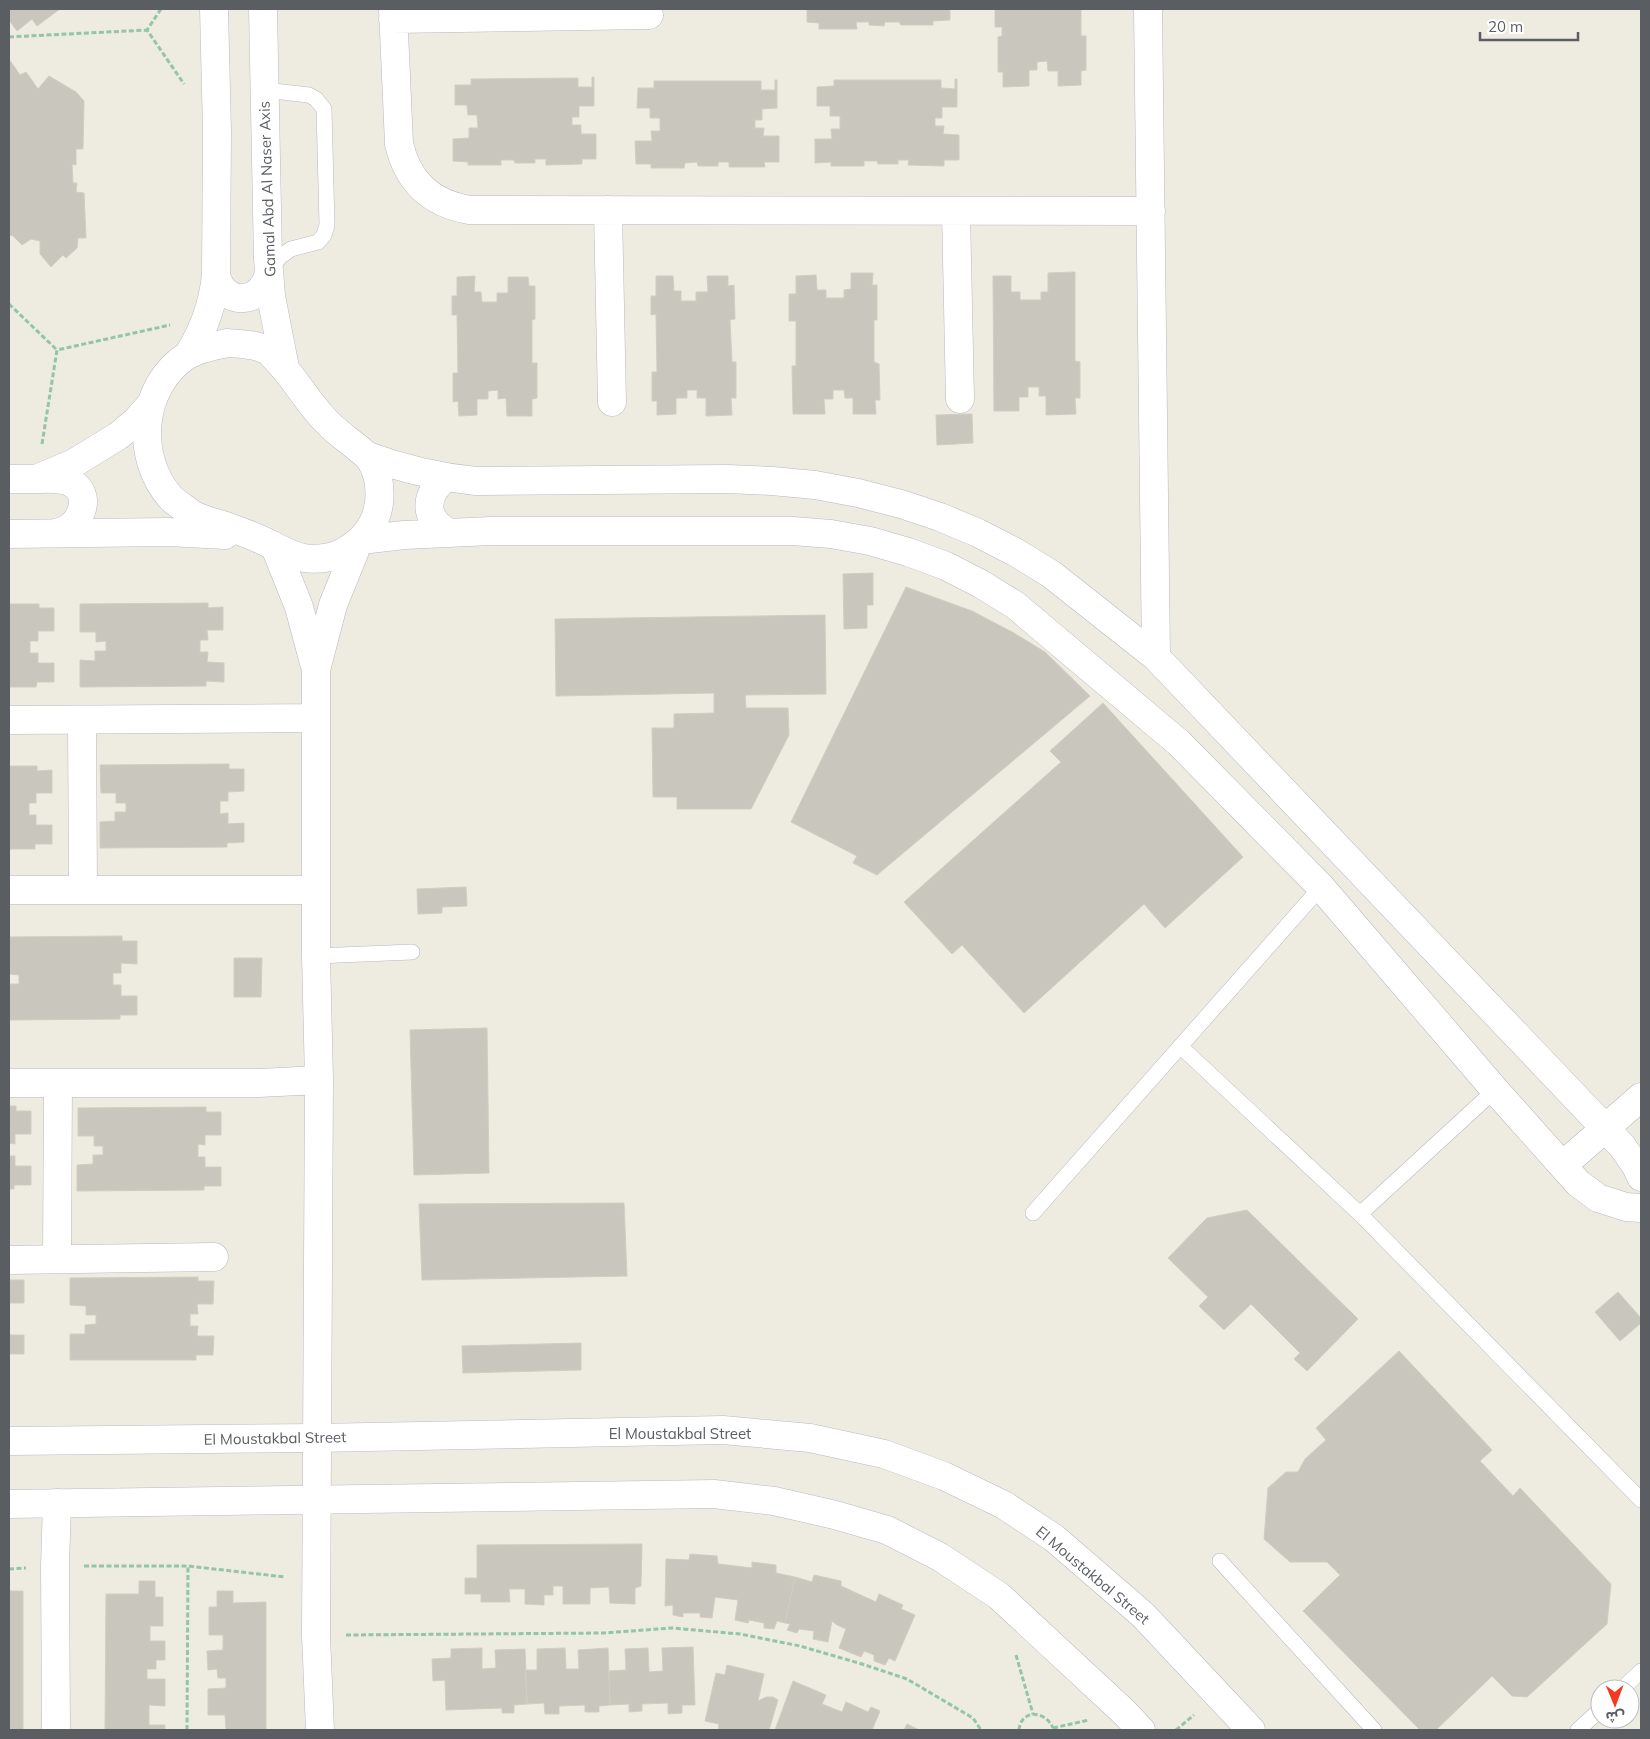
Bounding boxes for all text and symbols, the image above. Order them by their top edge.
scale bar [1480,10,1578,42]
text: 20 m [1488,17,1523,36]
street label: Gamal Abd Al Naser Axis [254,101,280,277]
street label: El Moustakbal Street [609,1424,751,1443]
street label: El Moustakbal Street [203,1427,347,1449]
street label: El Moustakbal Street [1032,1522,1154,1628]
north arrow [1590,1679,1640,1729]
text: ش [1605,1708,1625,1726]

